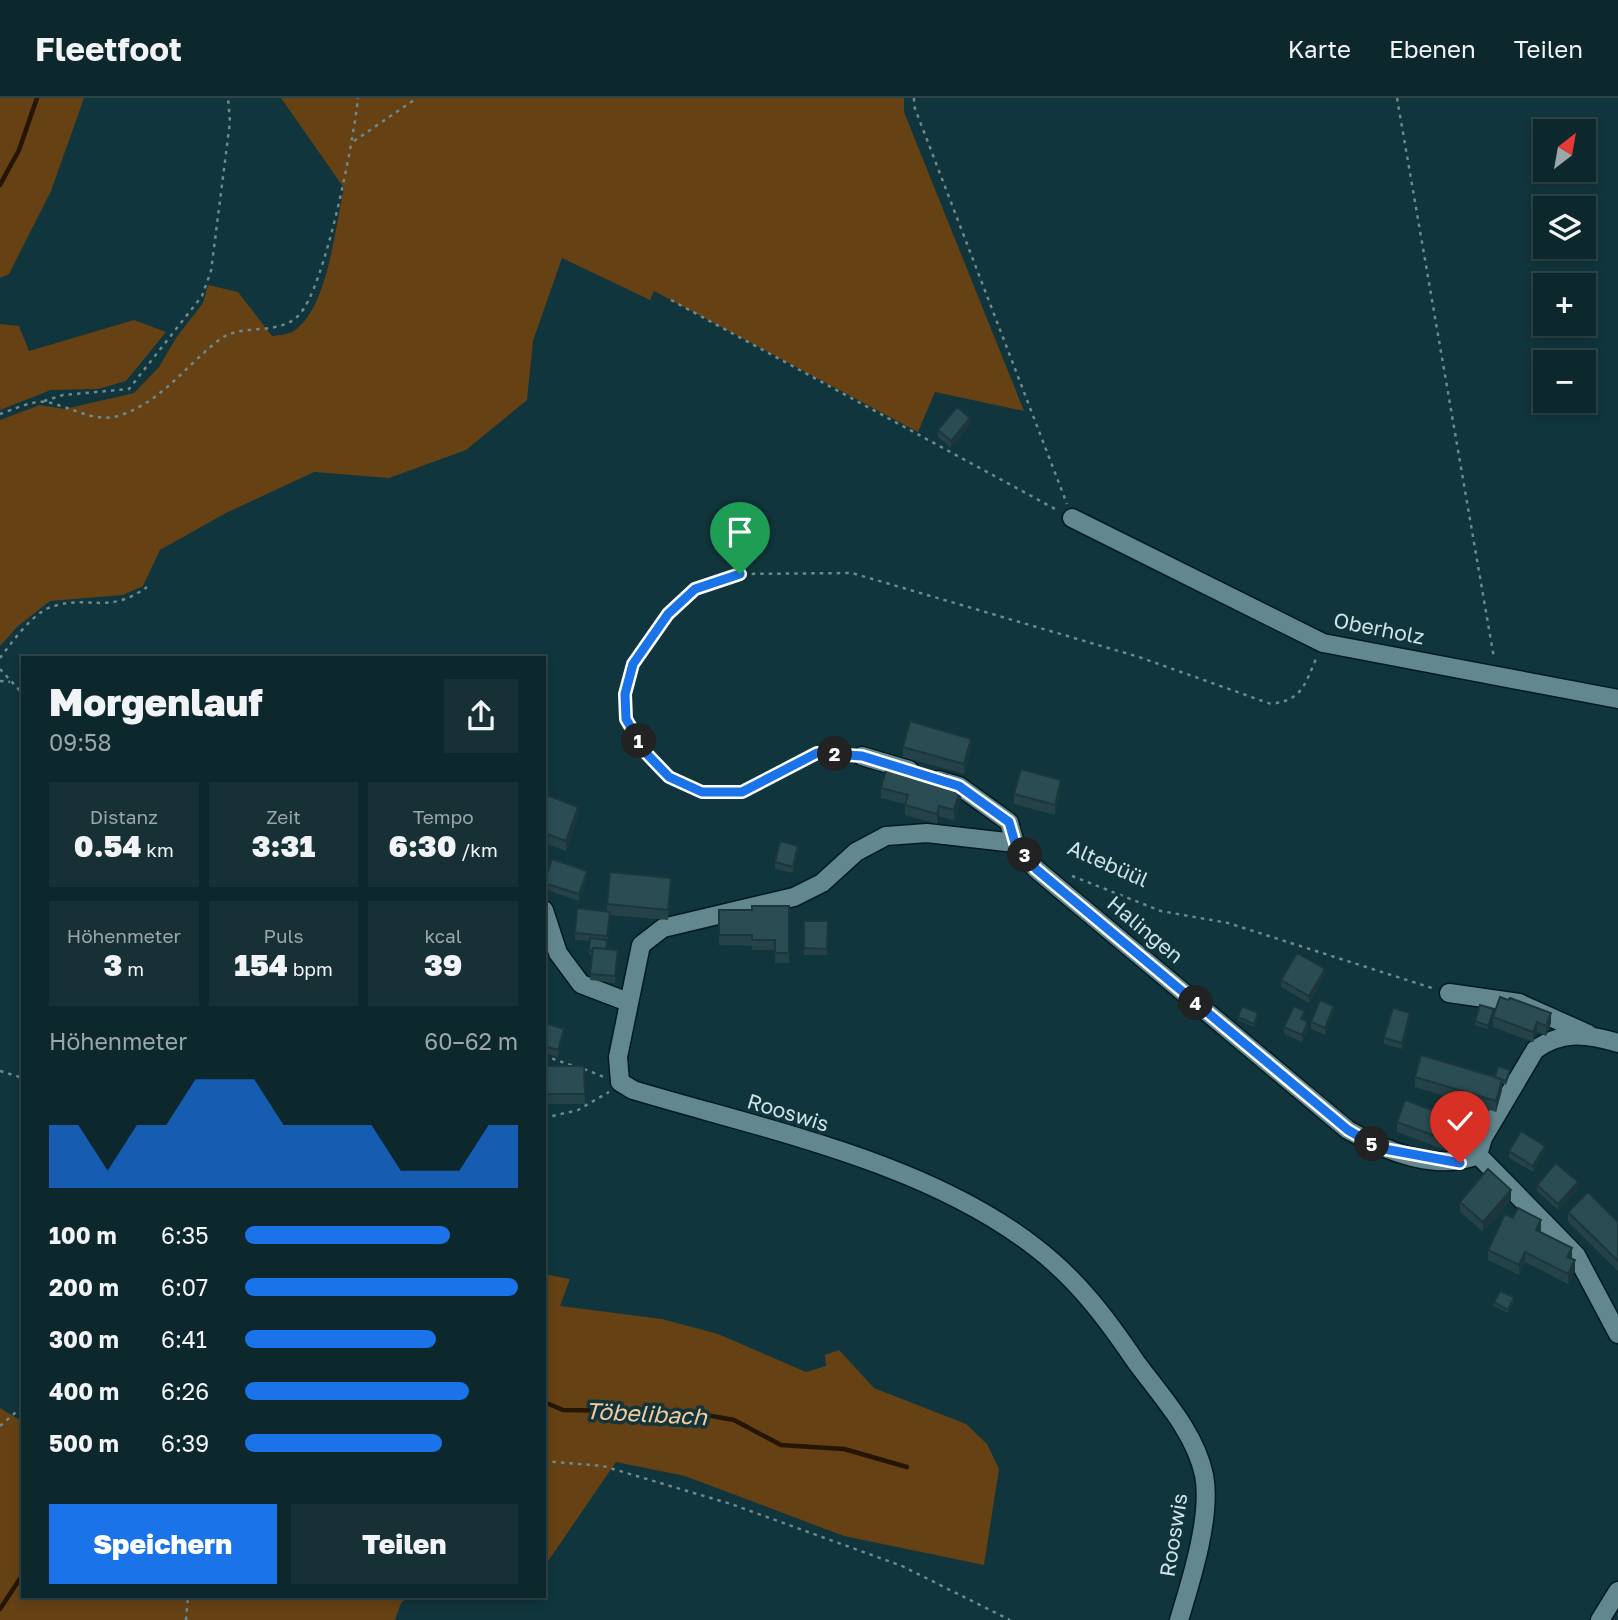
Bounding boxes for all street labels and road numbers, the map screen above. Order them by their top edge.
street label: Oberholz [1332,606,1427,650]
street label: Altebüül [1064,834,1153,892]
street label: Halingen [1102,890,1189,968]
street label: Rooswis [744,1087,832,1137]
street label: Rooswis [1154,1491,1192,1578]

